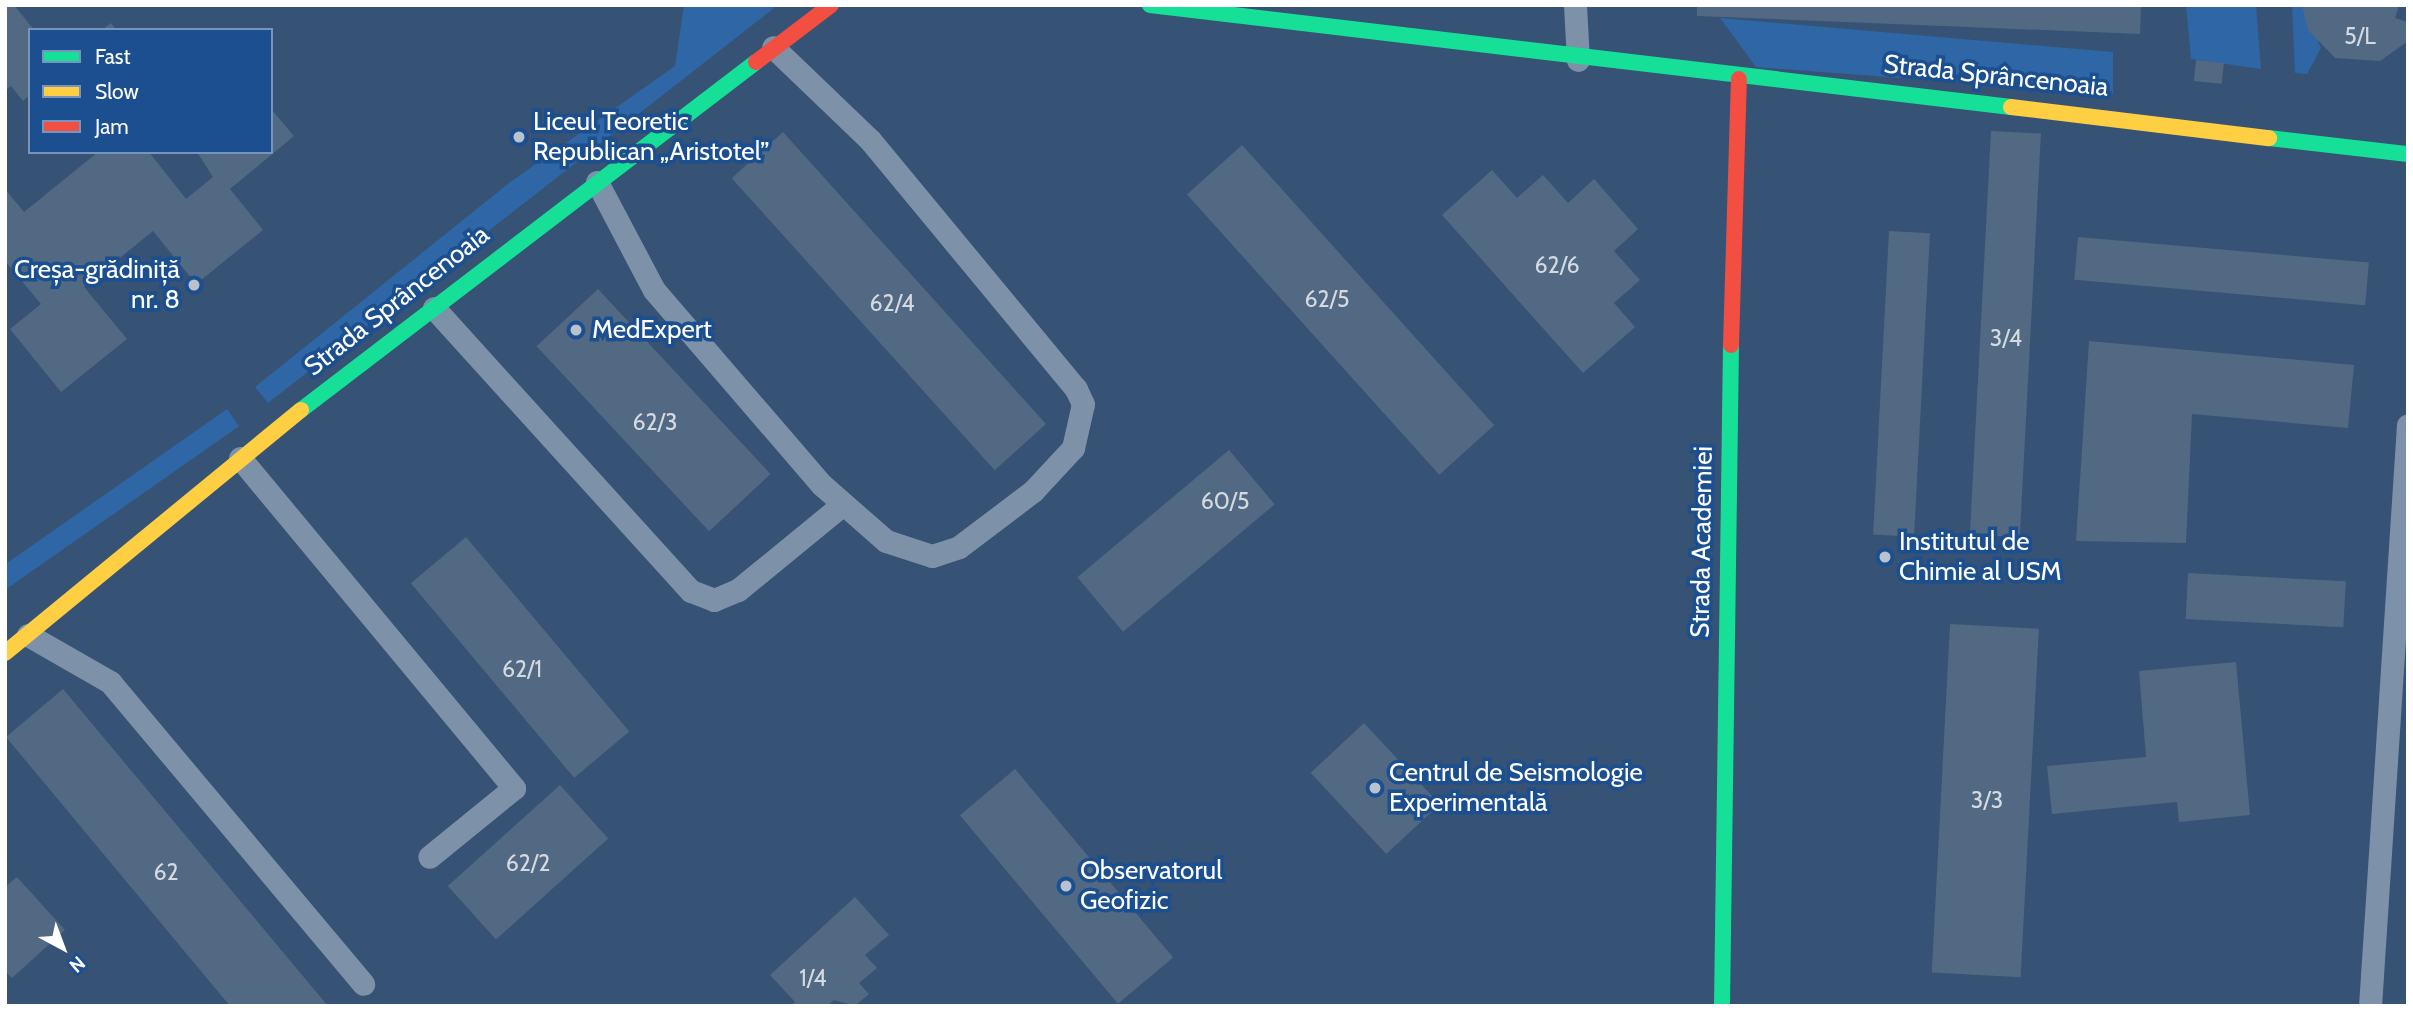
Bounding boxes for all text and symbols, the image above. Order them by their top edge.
house number: 5/L [2344,22,2376,50]
legend [28,28,273,154]
text: Fast [95,44,131,69]
street label: Strada Sprâncenoaia [1882,49,2110,103]
text: Slow [95,79,139,104]
place label: Liceul Teoretic Republican „Aristotel” [533,106,770,168]
text: Jam [95,114,129,139]
marker: Liceul Teoretic Republican „Aristotel” [511,129,527,145]
street label: Strada Sprâncenoaia [298,219,496,383]
house number: 62/6 [1535,251,1579,279]
place label: Creșa-grădiniță nr. 8 [14,254,180,316]
marker: Creșa-grădiniță nr. 8 [186,277,202,293]
house number: 62/5 [1305,285,1349,313]
house number: 62/4 [870,289,914,317]
place label: MedExpert [592,314,712,346]
marker: MedExpert [566,320,586,340]
house number: 3/4 [1990,324,2022,352]
house number: 62/3 [633,408,677,436]
street label: Strada Academiei [1685,446,1719,638]
house number: 60/5 [1201,487,1249,515]
place label: Institutul de Chimie al USM [1899,526,2062,588]
marker: Institutul de Chimie al USM [1877,549,1893,565]
house number: 62/1 [502,655,542,683]
place label: Centrul de Seismologie Experimentală [1389,757,1643,818]
marker: Centrul de Seismologie Experimentală [1367,780,1383,796]
house number: 3/3 [1971,786,2003,814]
house number: 62/2 [506,849,550,877]
place label: Observatorul Geofizic [1080,855,1222,917]
house number: 62 [153,858,179,886]
marker: Observatorul Geofizic [1058,878,1074,894]
north arrow [28,913,98,983]
text: N [64,951,90,977]
house number: 1/4 [799,964,827,992]

